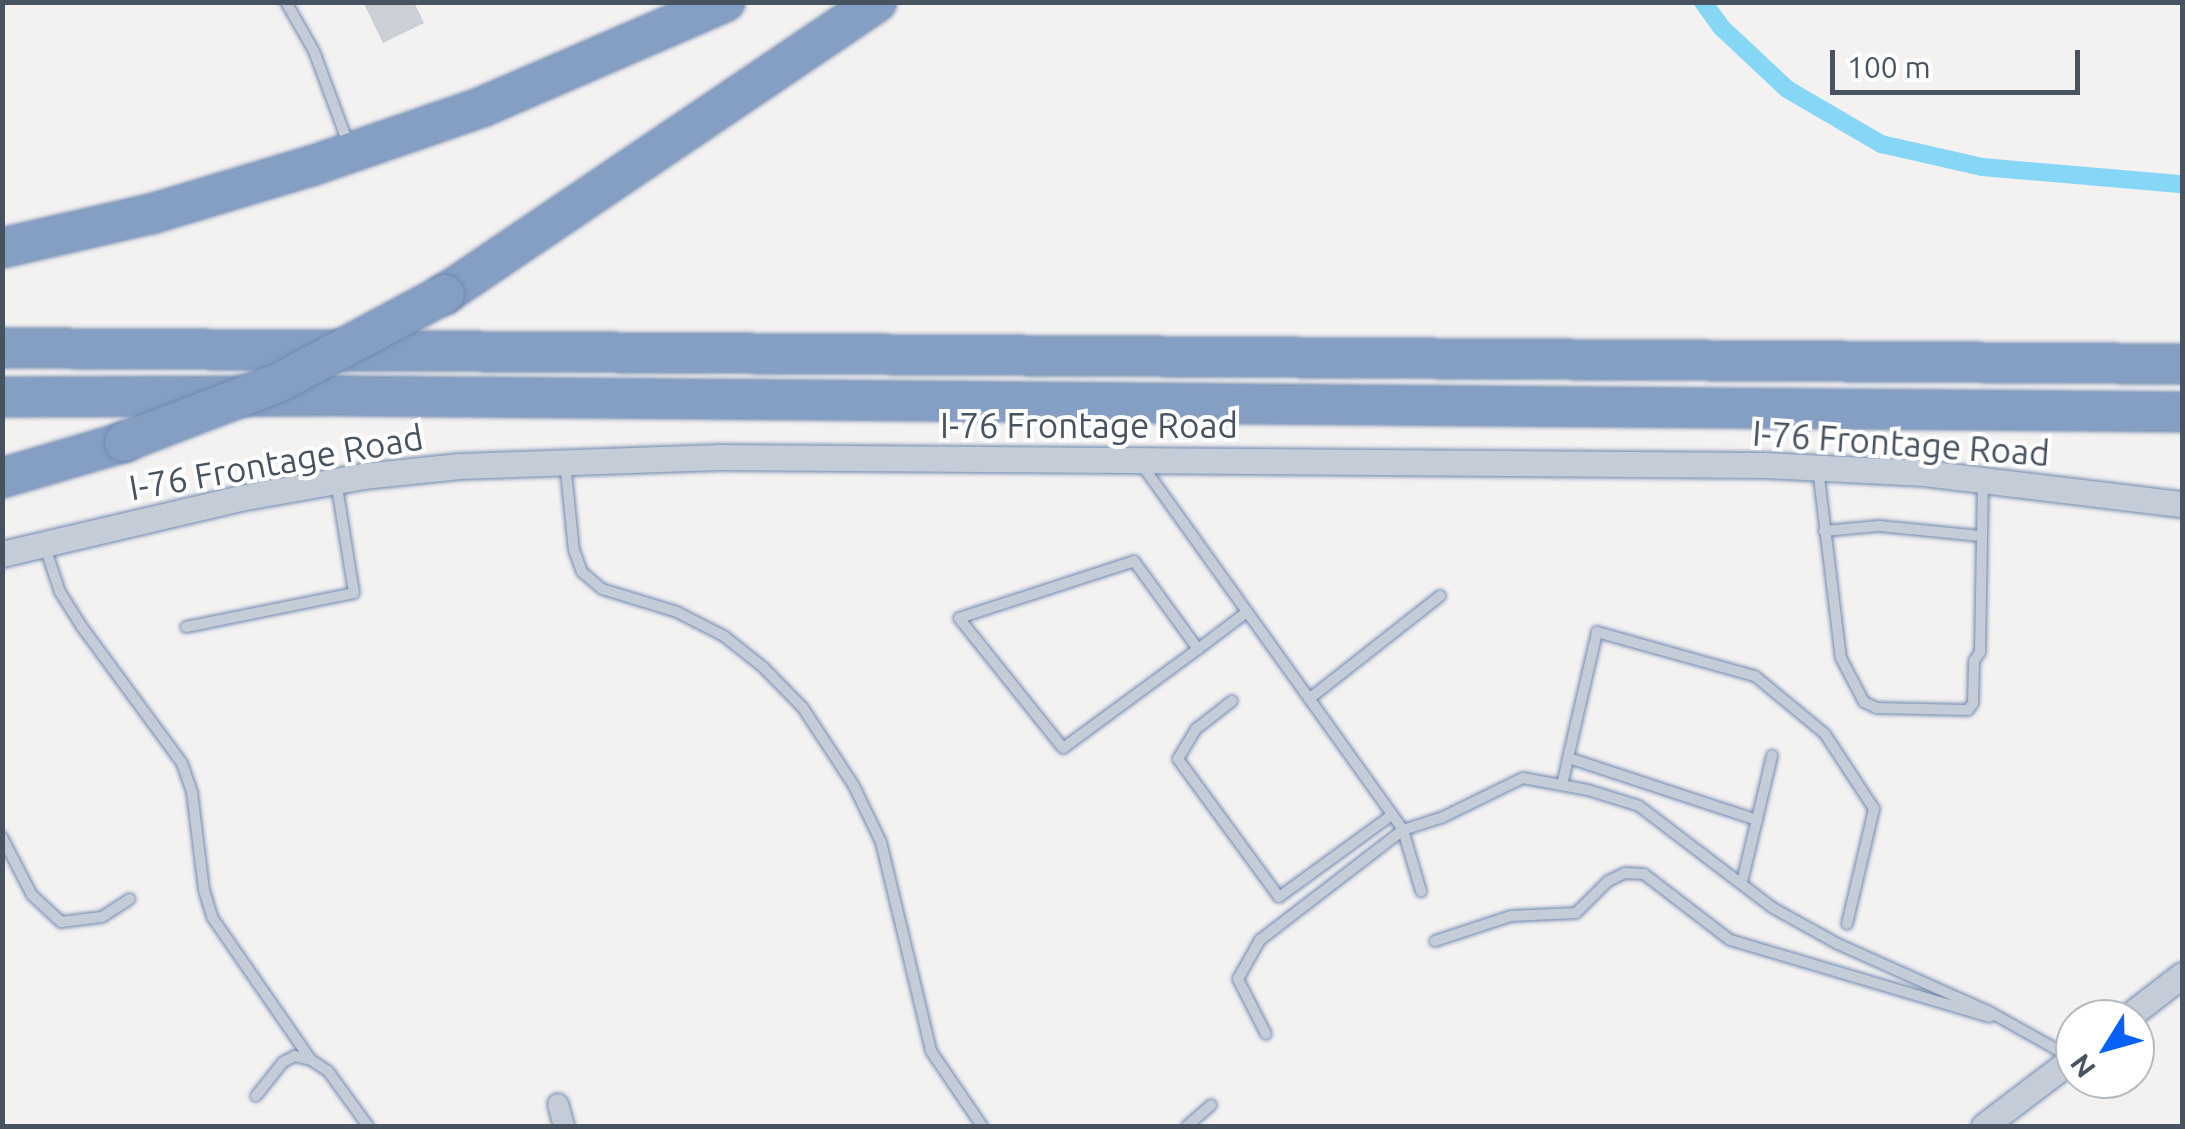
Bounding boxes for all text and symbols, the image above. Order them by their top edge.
scale bar [1835,30,2085,92]
text: 100 m [1847,50,1931,84]
street label: I-76 Frontage Road [940,404,1238,446]
street label: I-76 Frontage Road [1751,412,2051,474]
street label: I-76 Frontage Road [126,415,426,509]
north arrow [2055,999,2155,1099]
text: N [2064,1048,2101,1084]

